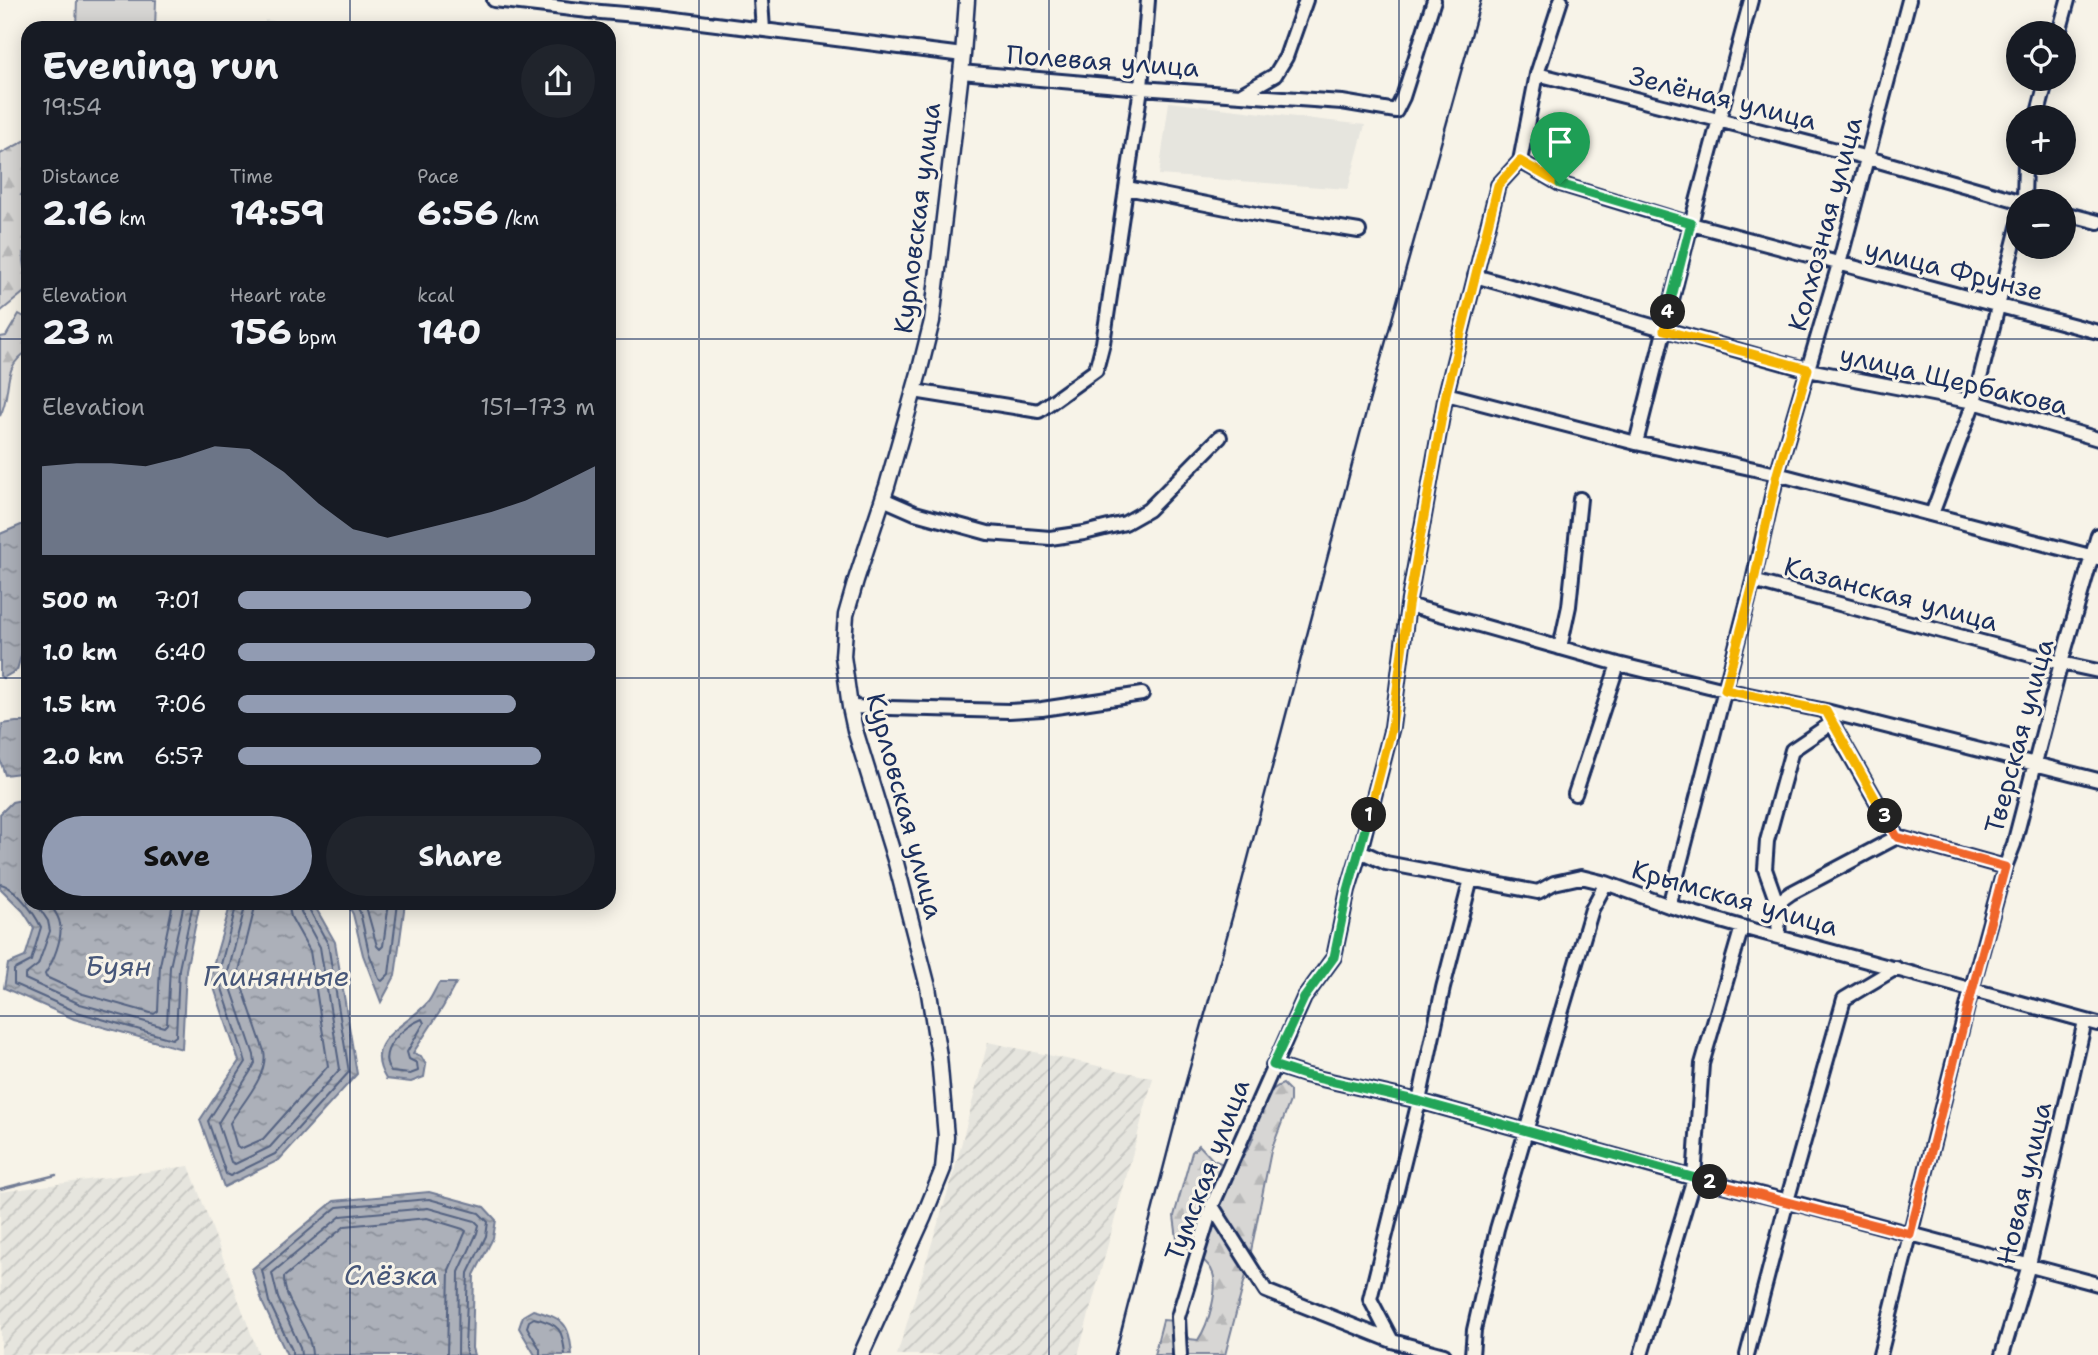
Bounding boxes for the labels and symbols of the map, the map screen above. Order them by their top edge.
street label: Полевая улица [1006,36,1201,85]
street label: Зелёная улица [1626,57,1820,138]
street label: Курловская улица [885,100,948,336]
pin [1530,112,1590,184]
street label: Колхозная улица [1779,113,1870,335]
street label: улица Фрунзе [1861,230,2047,309]
pin: 4 [1650,294,1686,330]
street label: улица Щербакова [1837,336,2072,423]
street label: Казанская улица [1780,548,2002,639]
street label: Тверская улица [1976,635,2061,837]
street label: Курловская улица [858,689,953,923]
pin: 1 [1352,798,1386,832]
pin: 3 [1868,798,1902,834]
street label: Крымская улица [1628,851,1843,944]
water label: Буян [85,947,151,985]
water label: Глинянные [202,957,350,995]
street label: Тумская улица [1156,1074,1257,1266]
street label: Новая улица [1988,1098,2059,1268]
pin: 2 [1692,1164,1728,1200]
water label: Слёзка [344,1256,438,1294]

